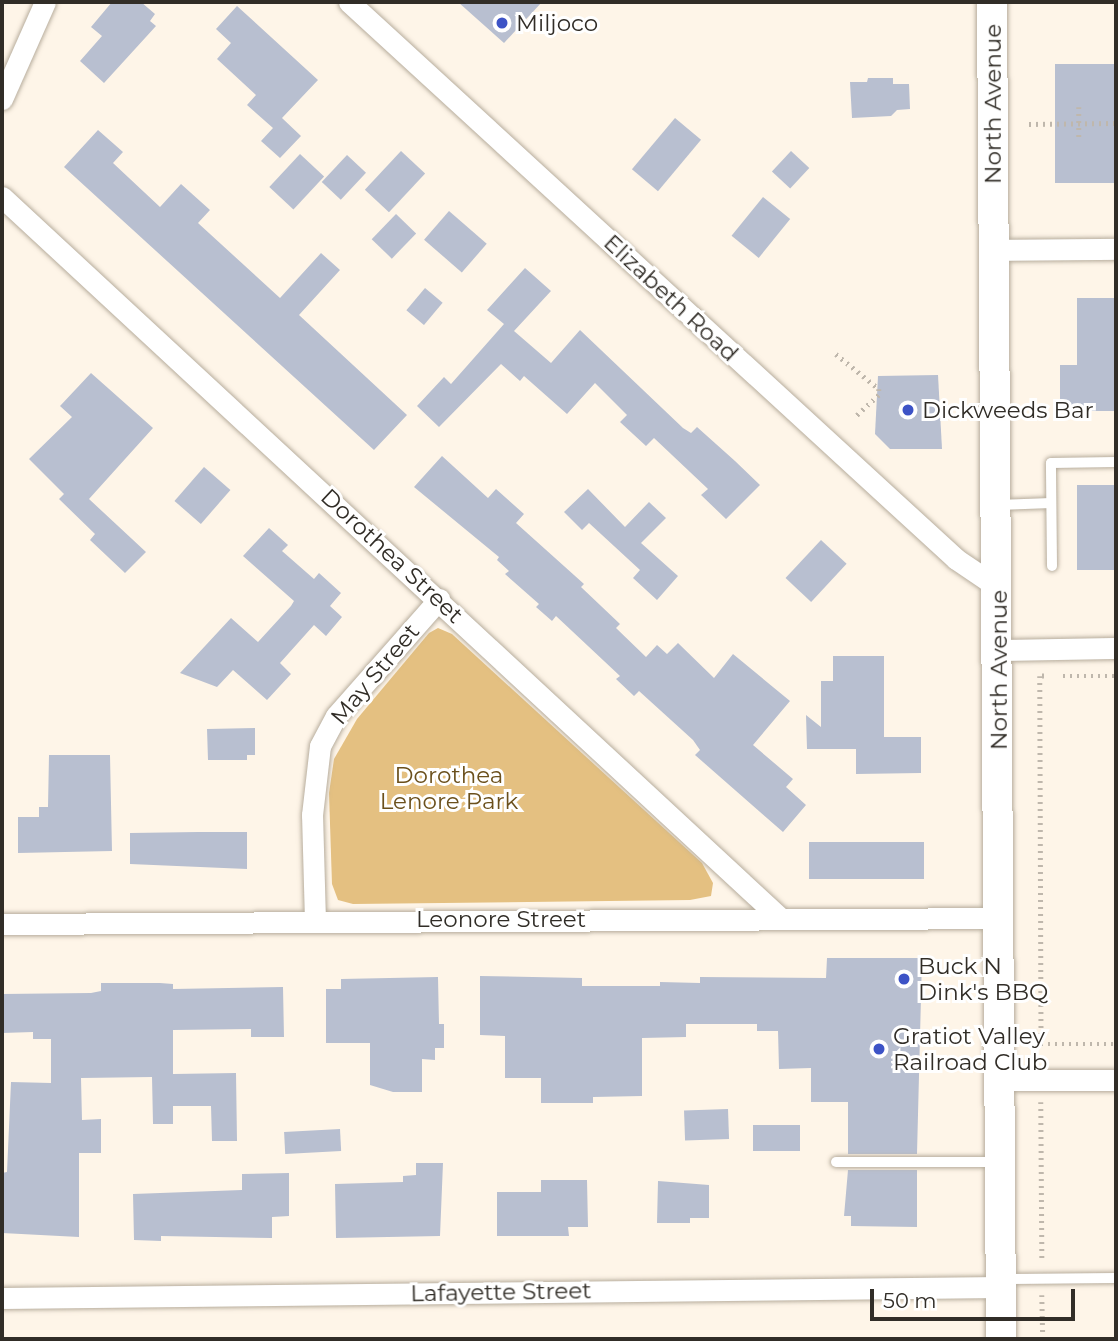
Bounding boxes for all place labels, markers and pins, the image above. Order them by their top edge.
place label: Miljoco [516,9,598,37]
marker: Miljoco [494,15,510,31]
place label: Dickweeds Bar [922,396,1094,424]
marker: Dickweeds Bar [900,402,916,418]
place label: Buck N Dink's BBQ [918,952,1048,1006]
marker: Buck N Dink's BBQ [896,971,912,987]
place label: Gratiot Valley Railroad Club [893,1022,1047,1076]
marker: Gratiot Valley Railroad Club [871,1041,887,1057]

